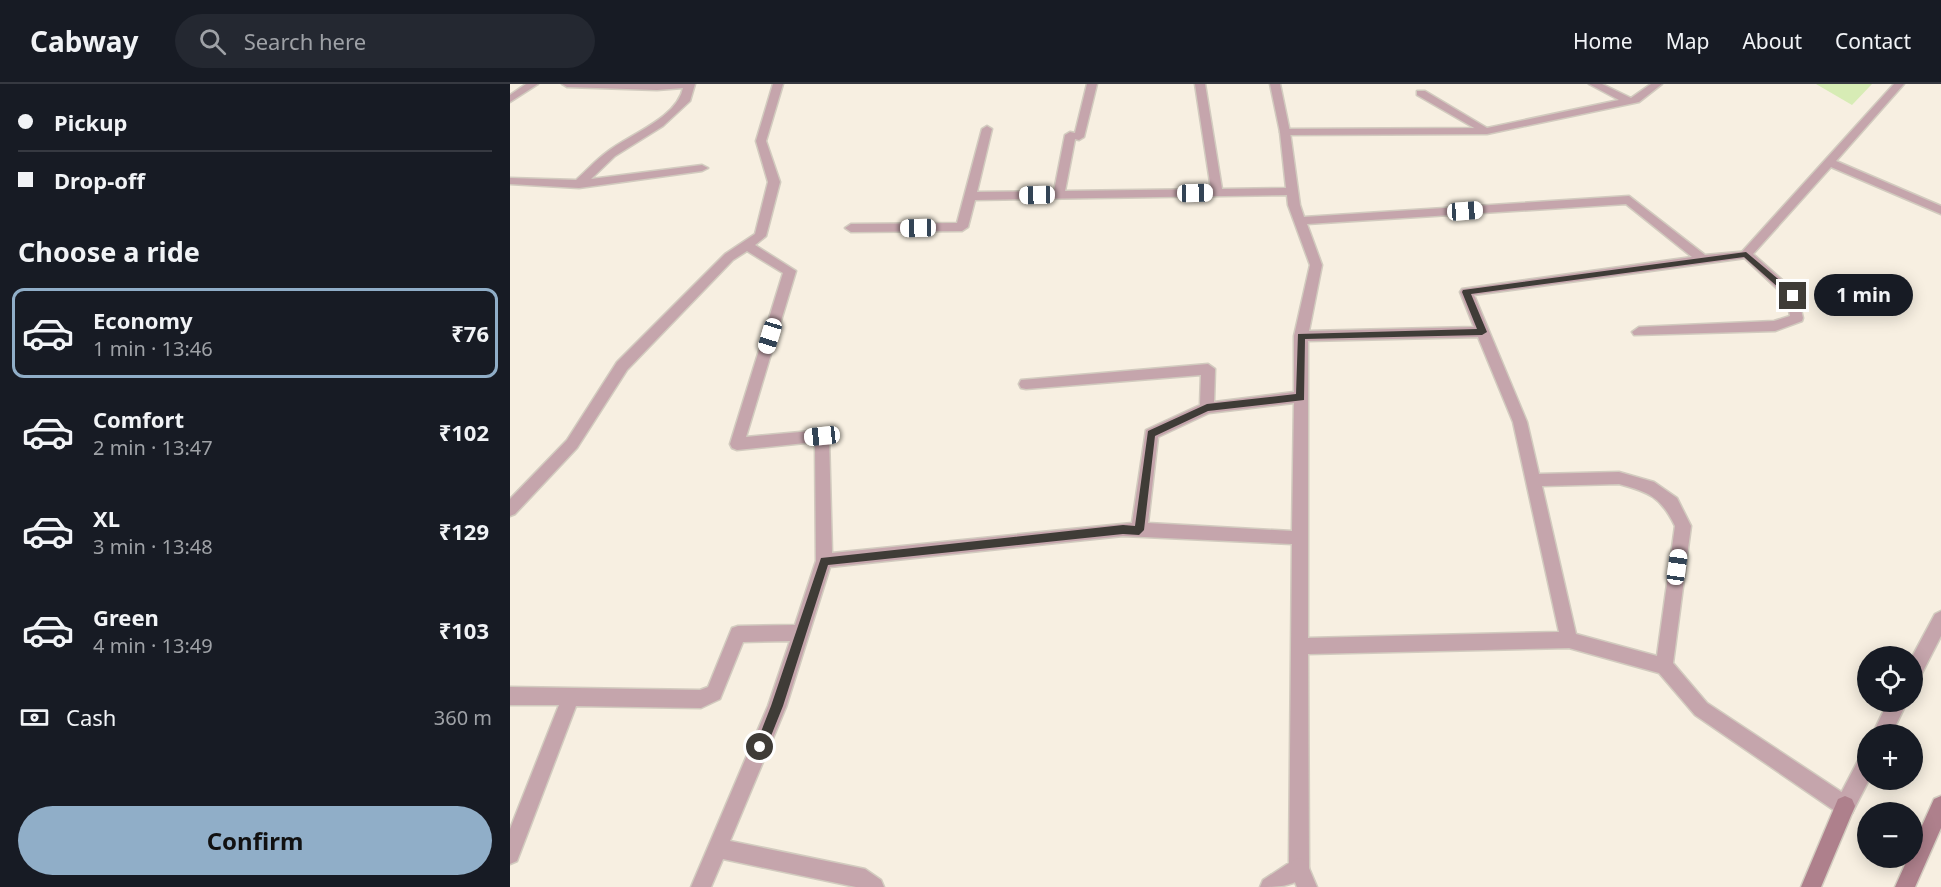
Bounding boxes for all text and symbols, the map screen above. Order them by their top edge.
search box [175,14,595,68]
text: Cabway [30,22,139,60]
icon: search [196,25,229,58]
text: Search here [244,26,366,56]
text: Home [1573,27,1633,55]
text: Map [1666,27,1709,55]
text: About [1742,27,1802,55]
text: Contact [1835,27,1911,55]
text: Pickup [54,107,127,137]
text: Drop-off [54,165,145,195]
car [1177,184,1213,202]
car [1019,186,1055,204]
car [1446,201,1484,221]
car [900,219,936,237]
text: Choose a ride [18,233,200,270]
callout: 1 min [1814,275,1913,317]
text: 1 min [1836,281,1891,308]
route end [1779,282,1806,309]
text: Economy [93,305,192,335]
icon: car [21,306,75,360]
car [756,316,784,356]
text: ₹76 [451,318,489,348]
text: 1 min · 13:46 [93,335,213,362]
text: Comfort [93,404,184,434]
icon: car [21,405,75,459]
text: ₹102 [439,417,489,447]
car [803,425,841,447]
text: 2 min · 13:47 [93,434,213,461]
text: XL [93,503,120,533]
icon: car [21,504,75,558]
text: ₹129 [439,516,489,546]
text: 3 min · 13:48 [93,533,213,560]
car [1666,548,1688,586]
text: Green [93,602,159,632]
icon: car [21,603,75,657]
text: ₹103 [439,615,489,645]
text: 4 min · 13:49 [93,632,213,659]
map controls [1857,646,1923,868]
button: locate [1857,646,1923,712]
icon: cash [18,701,51,734]
text: Cash [66,702,116,732]
text: 360 m [434,704,492,731]
button: + [1857,724,1923,790]
route start [746,733,773,760]
button: − [1857,802,1923,868]
button: Confirm [18,806,492,875]

